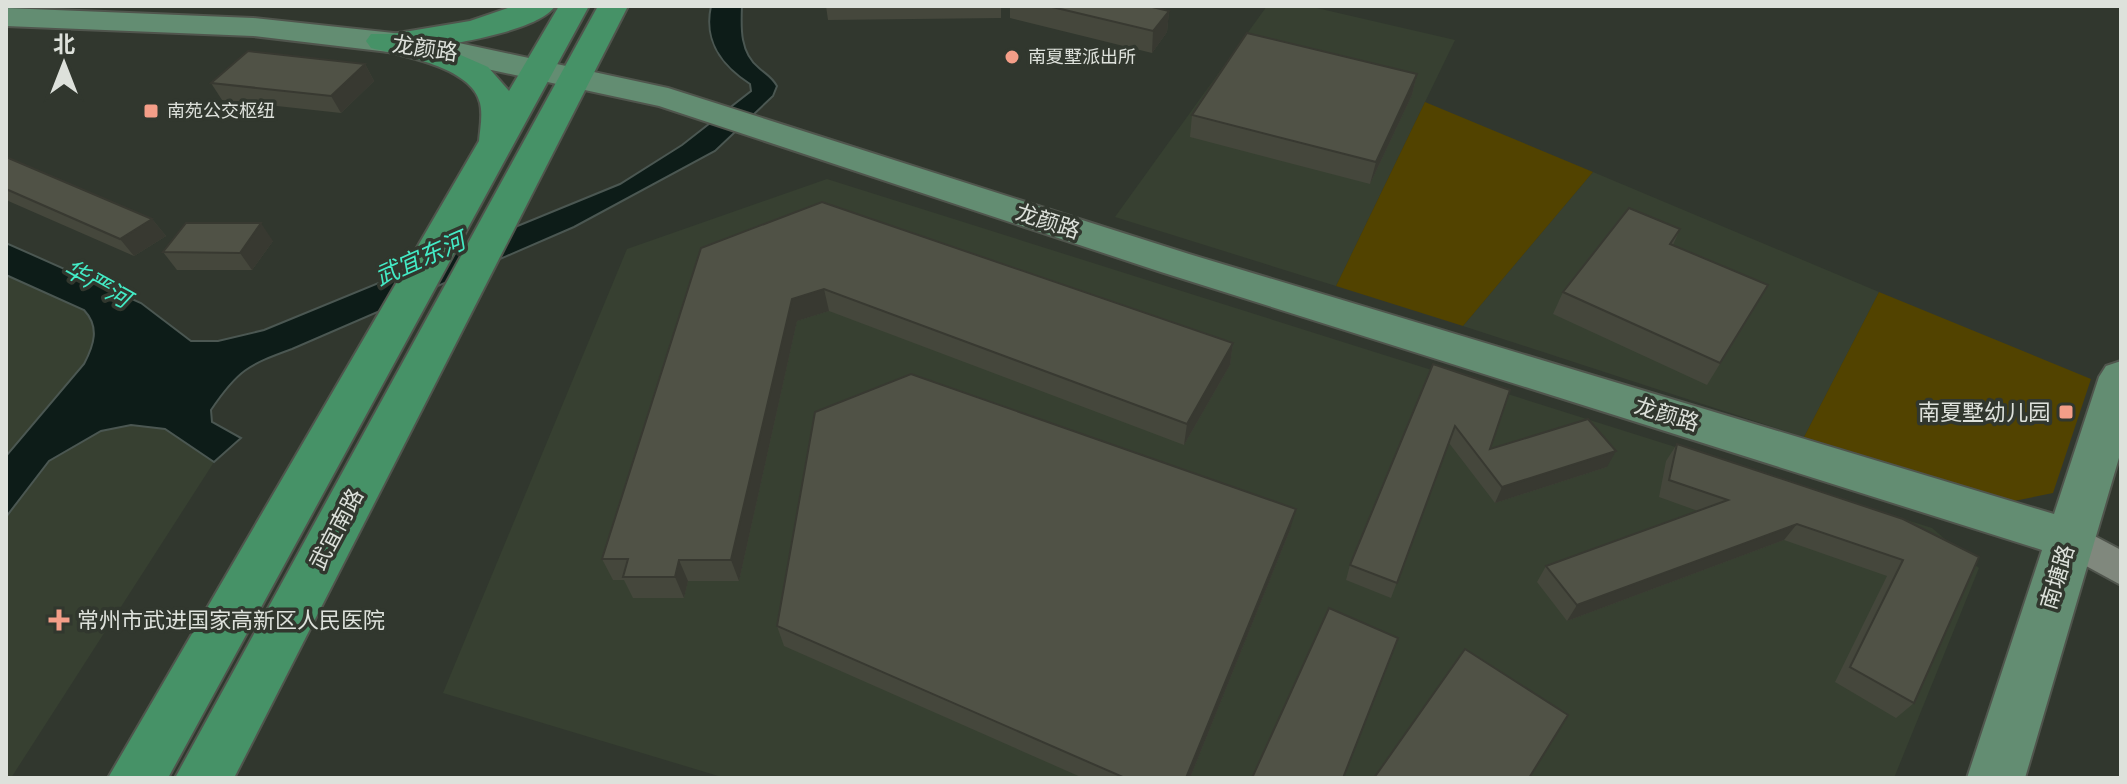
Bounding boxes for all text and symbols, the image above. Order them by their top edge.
north arrow [24,24,104,104]
text: 北 [53,31,75,58]
street label: 龙颜路 [390,31,459,66]
place label: 南夏墅派出所 [1028,46,1136,68]
marker: 南夏墅派出所 [1003,48,1021,66]
place label: 南苑公交枢纽 [167,100,275,122]
marker: 南苑公交枢纽 [142,102,160,120]
street label: 龙颜路 [1012,198,1083,245]
water label: 武宜东河 [370,225,473,291]
water label: 华严河 [59,254,139,316]
street label: 龙颜路 [1631,392,1702,437]
place label: 南夏墅幼儿园 [1918,399,2050,426]
marker: 南夏墅幼儿园 [2057,403,2075,421]
street label: 武宜南路 [304,484,369,574]
street label: 南塘路 [2035,542,2080,613]
place label: 常州市武进国家高新区人民医院 [77,607,385,634]
marker: 常州市武进国家高新区人民医院 [48,609,70,631]

